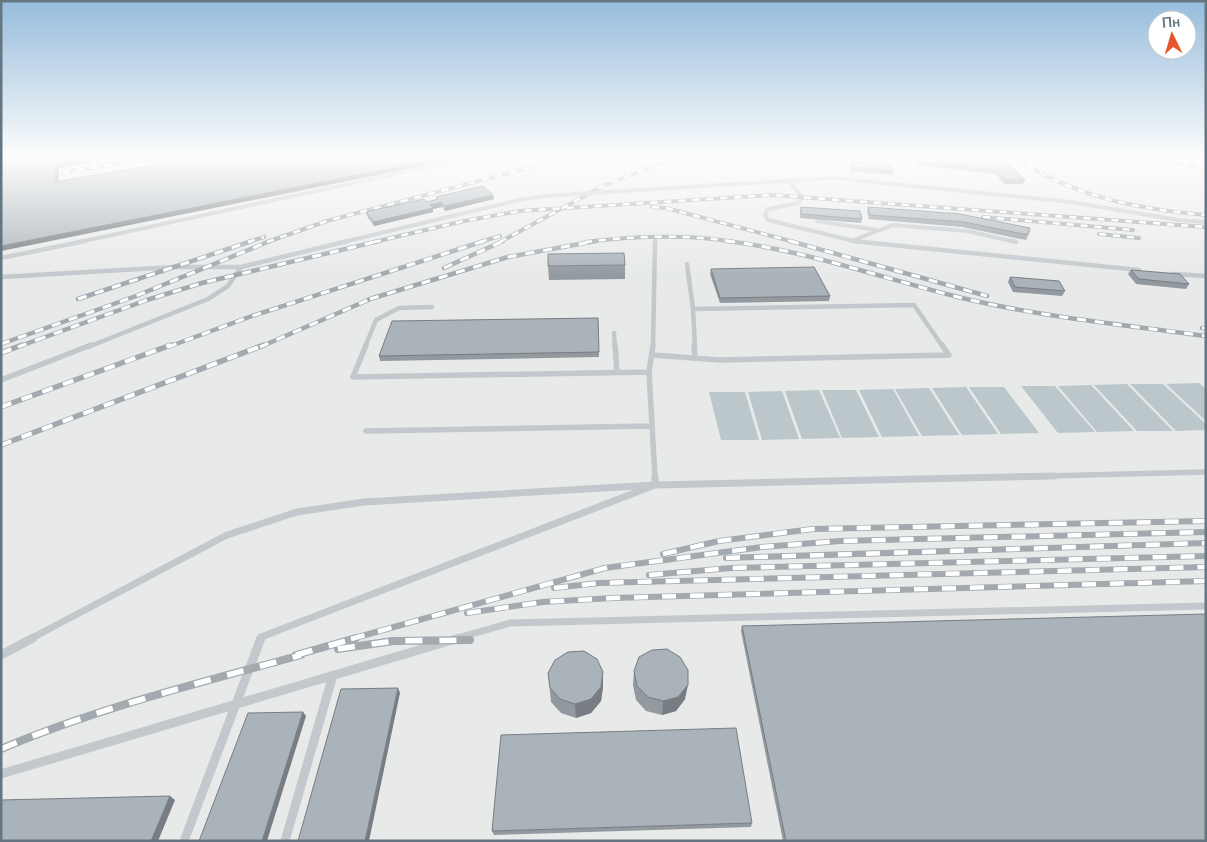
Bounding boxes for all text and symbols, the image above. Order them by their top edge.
north arrow [1147,10,1197,60]
text: Пн [1161,12,1181,31]

